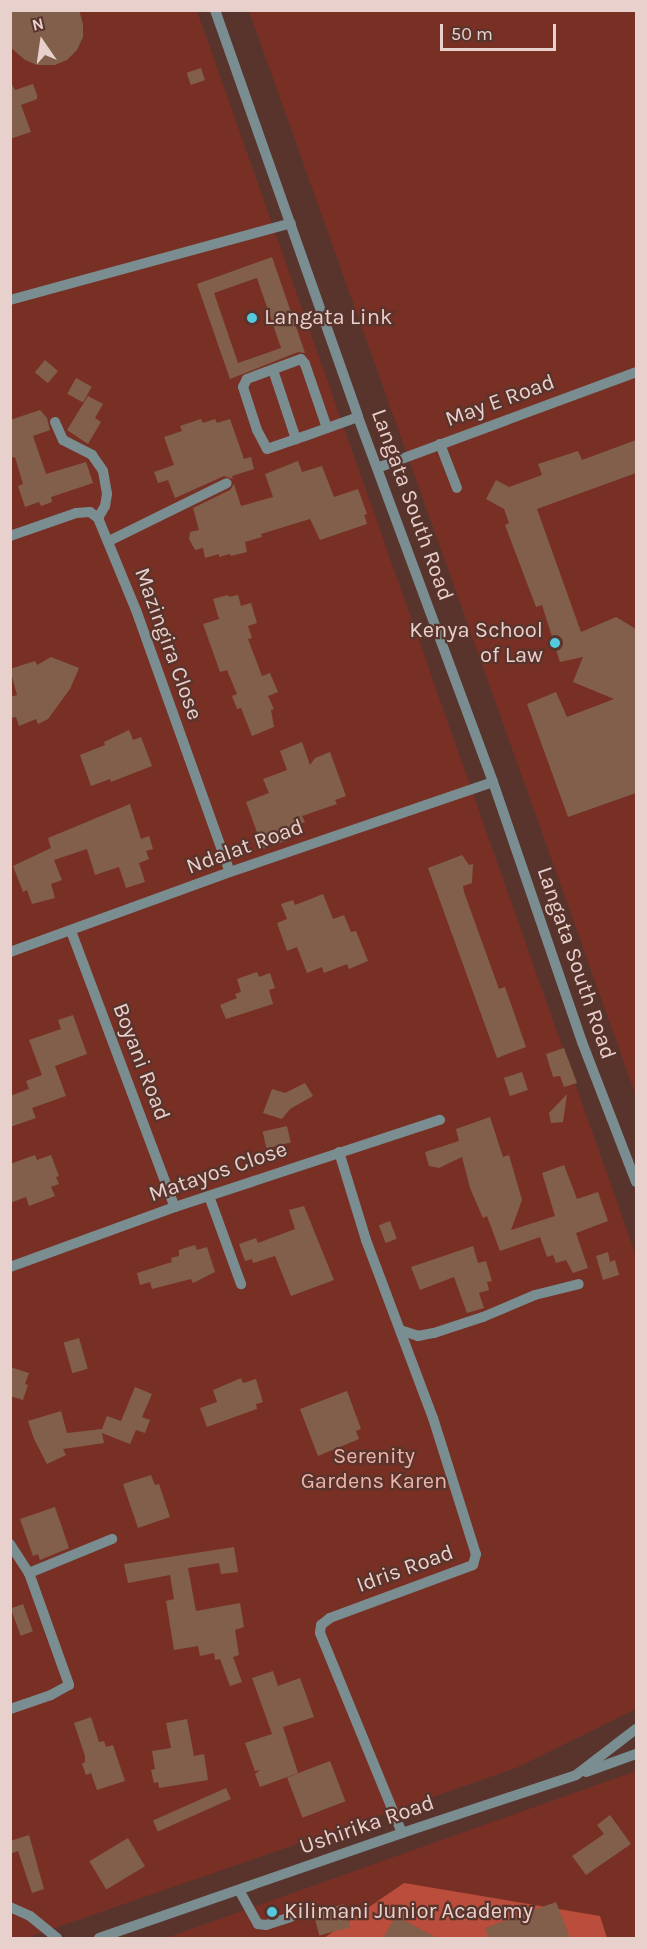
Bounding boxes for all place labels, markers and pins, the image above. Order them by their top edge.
place label: Langata Link [264,305,392,331]
marker: Langata Link [245,311,259,325]
place label: Kenya School of Law [409,617,543,668]
marker: Kenya School of Law [548,636,562,650]
place label: Kilimani Junior Academy [284,1899,533,1925]
marker: Kilimani Junior Academy [265,1905,279,1919]

